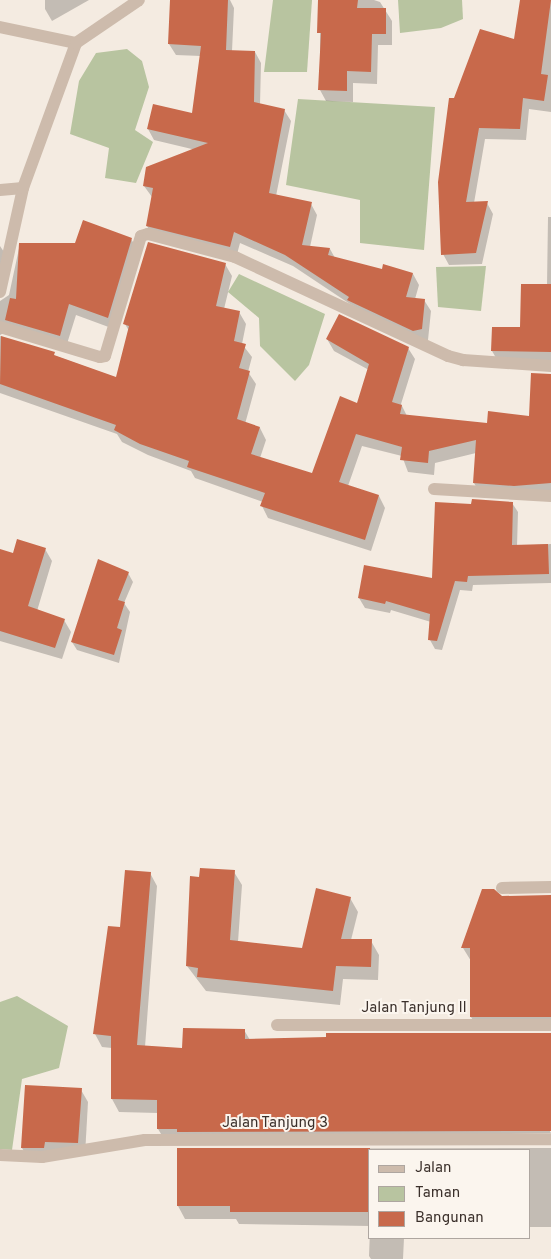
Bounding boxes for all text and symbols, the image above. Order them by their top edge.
street label: Jalan Tanjung II [361,1000,467,1018]
street label: Jalan Tanjung 3 [222,1115,328,1133]
legend [368,1149,531,1239]
text: Jalan [415,1159,452,1178]
text: Taman [415,1184,460,1203]
text: Bangunan [415,1209,484,1228]

